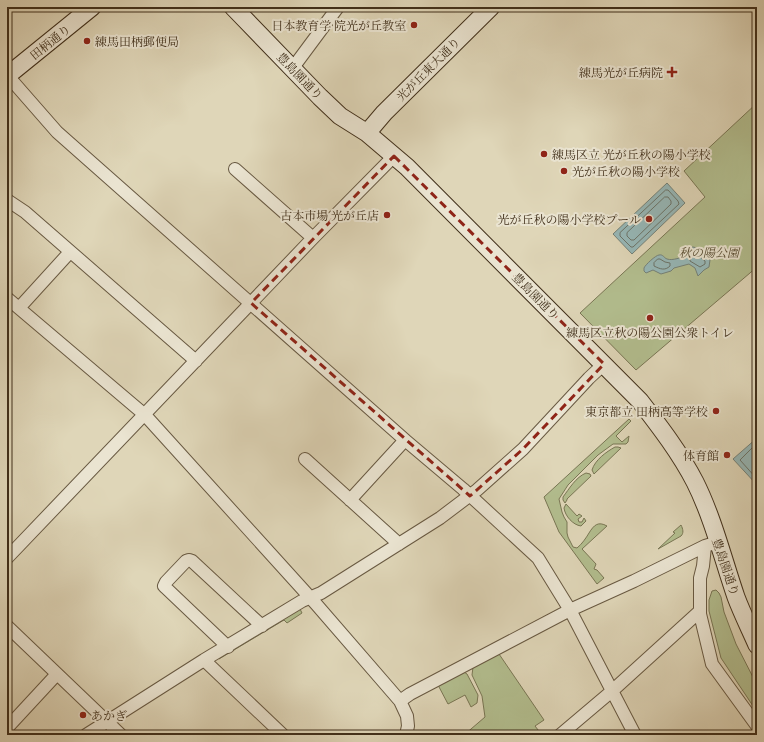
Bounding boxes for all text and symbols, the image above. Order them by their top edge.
place label: 日本教育学 院光が丘教室 [271,17,406,34]
street label: 田柄通り [26,20,74,64]
marker: 日本教育学 院光が丘教室 [409,20,419,30]
place label: 練馬田柄郵便局 [95,33,179,50]
street label: 光が丘東大通り [392,33,464,105]
marker: 練馬田柄郵便局 [82,36,92,46]
street label: 豊島園通り [273,49,327,103]
place label: 練馬光が丘病院 [579,64,663,81]
marker: 練馬光が丘病院 [666,66,678,78]
place label: 練馬区立 光が丘秋の陽小学校 [552,146,711,163]
marker: 練馬区立 光が丘秋の陽小学校 [539,149,549,159]
place label: 光が丘秋の陽小学校 [572,163,680,180]
marker: 光が丘秋の陽小学校 [559,166,569,176]
place label: 古本市場 光が丘店 [280,207,379,224]
marker: 古本市場 光が丘店 [382,210,392,220]
place label: 光が丘秋の陽小学校プール [498,211,641,228]
marker: 光が丘秋の陽小学校プール [644,214,654,224]
park label: 秋の陽公園 [679,244,741,261]
street label: 豊島園通り [509,269,563,323]
marker: 練馬区立秋の陽公園公衆トイレ [645,313,655,323]
place label: 練馬区立秋の陽公園公衆トイレ [566,324,734,341]
place label: 東京都立 田柄高等学校 [585,403,708,420]
marker: 東京都立 田柄高等学校 [711,406,721,416]
place label: 体育館 [683,447,719,464]
marker: 体育館 [722,450,732,460]
street label: 豊島園通り [708,536,744,598]
place label: あかぎ [91,707,127,724]
marker: あかぎ [78,710,88,720]

